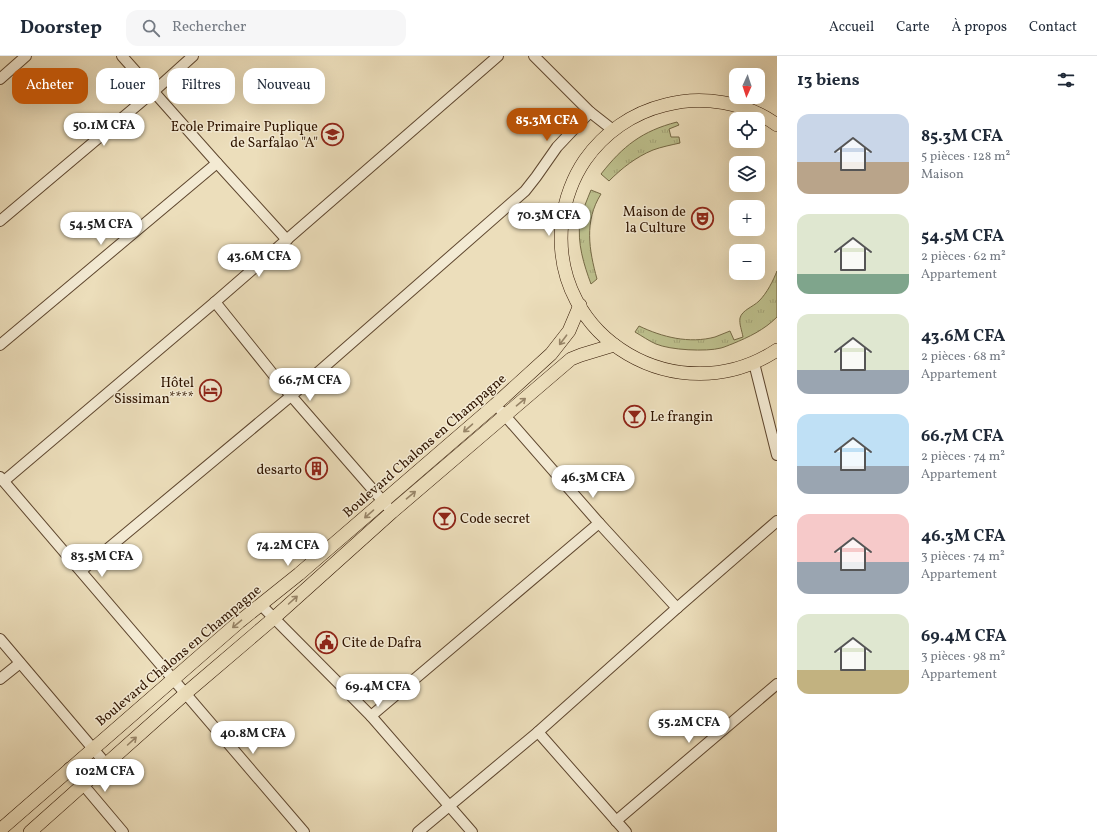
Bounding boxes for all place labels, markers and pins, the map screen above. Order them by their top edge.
pin: 85.3M CFA [501,108,593,142]
pin: 50.1M CFA [58,113,150,147]
place label: Ecole Primaire Puplique de Sarfalao "A" [171,118,318,153]
school or university icon: Ecole Primaire Puplique de Sarfalao "A" [320,121,346,147]
pin: 70.3M CFA [503,203,595,237]
place label: Maison de la Culture [623,203,686,238]
theatre icon: Maison de la Culture [689,206,715,232]
pin: 54.5M CFA [55,212,147,246]
pin: 43.6M CFA [213,244,305,278]
pin: 66.7M CFA [264,368,356,402]
place label: Hôtel Sissiman**** [114,374,194,409]
hotel icon: Hôtel Sissiman**** [197,377,223,403]
bar icon: Le frangin [621,403,647,429]
place label: Le frangin [650,408,713,427]
building icon: desarto [304,456,330,482]
place label: desarto [256,461,302,480]
pin: 46.3M CFA [547,465,639,499]
bar icon: Code secret [432,505,458,531]
place label: Code secret [460,510,530,529]
pin: 74.2M CFA [242,533,334,567]
pin: 83.5M CFA [56,544,148,578]
public building icon: Cite de Dafra [314,629,340,655]
place label: Cite de Dafra [342,634,422,653]
pin: 69.4M CFA [332,674,424,708]
pin: 55.2M CFA [643,710,735,744]
pin: 40.8M CFA [207,721,299,755]
pin: 102M CFA [64,759,146,793]

